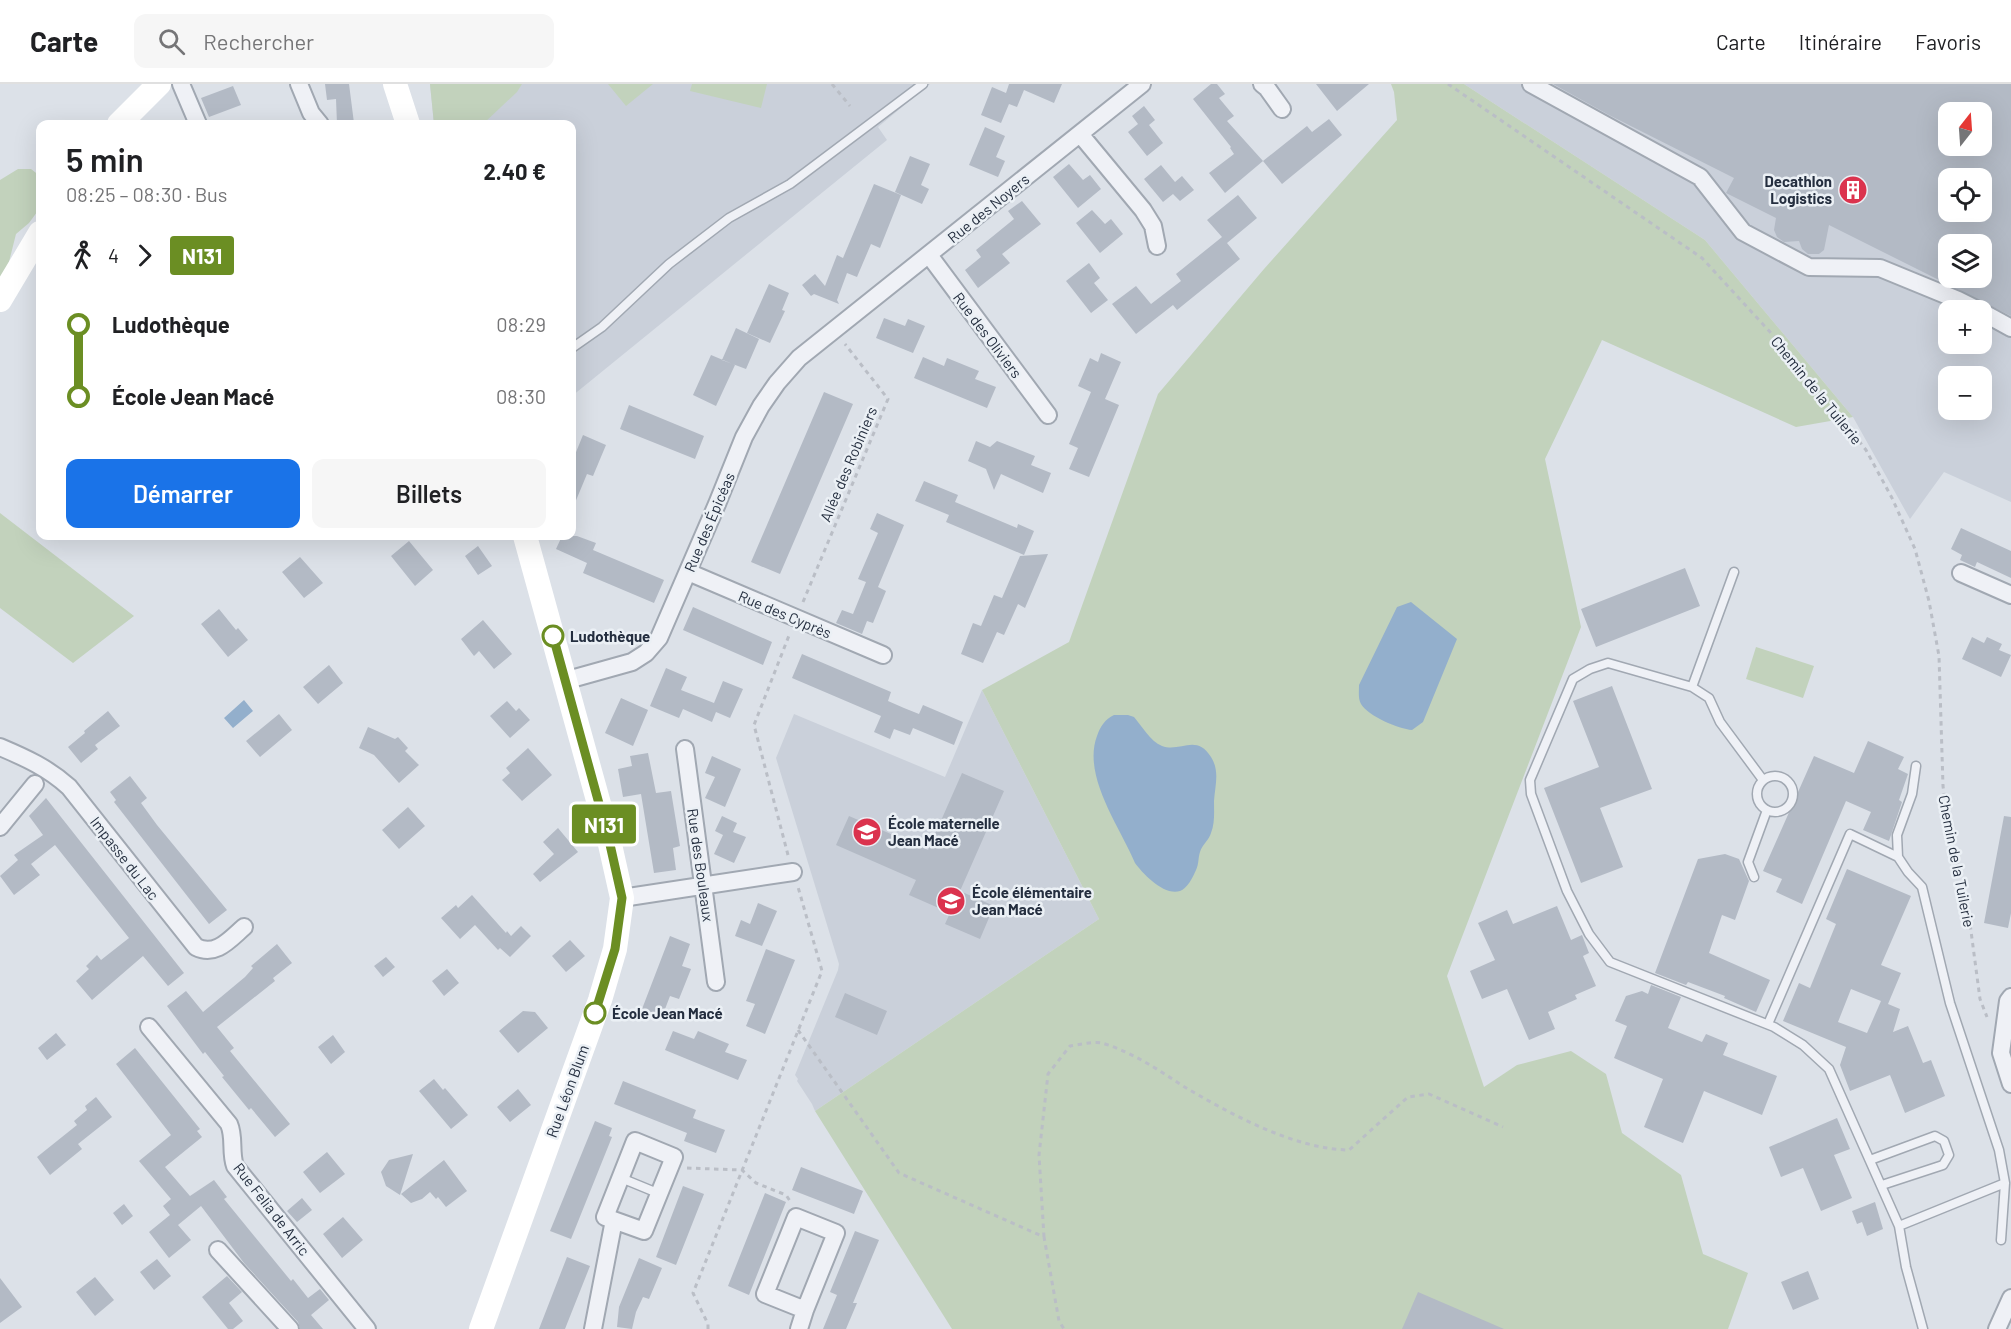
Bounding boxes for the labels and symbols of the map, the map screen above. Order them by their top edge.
north arrow [1938,102,1992,156]
street label: Rue des Noyers [944,170,1032,246]
place label: Decathlon Logistics [1765,172,1832,207]
building icon: Decathlon Logistics [1837,174,1869,206]
street label: Rue des Oliviers [950,289,1026,381]
street label: Chemin de la Tuilerie [1768,332,1866,448]
street label: Allée des Robiniers [816,404,880,524]
street label: Rue des Épicéas [680,470,738,574]
street label: Rue des Cyprès [736,586,834,642]
marker: Ludothèque [542,625,564,647]
place label: Ludothèque [570,627,650,645]
street label: Chemin de la Tuilerie [1935,793,1979,929]
line badge: N131 [562,804,646,844]
street label: Rue des Bouleaux [684,807,718,923]
street label: Impasse du Lac [87,813,163,903]
place label: École maternelle Jean Macé [888,814,1000,849]
school or university icon: École maternelle Jean Macé [851,816,883,848]
place label: École élémentaire Jean Macé [972,883,1092,918]
school or university icon: École élémentaire Jean Macé [935,885,967,917]
marker: École Jean Macé [584,1002,606,1024]
place label: École Jean Macé [612,1004,723,1022]
street label: Rue Léon Blum [542,1042,592,1140]
street label: Rue Felia de Arric [230,1159,314,1259]

